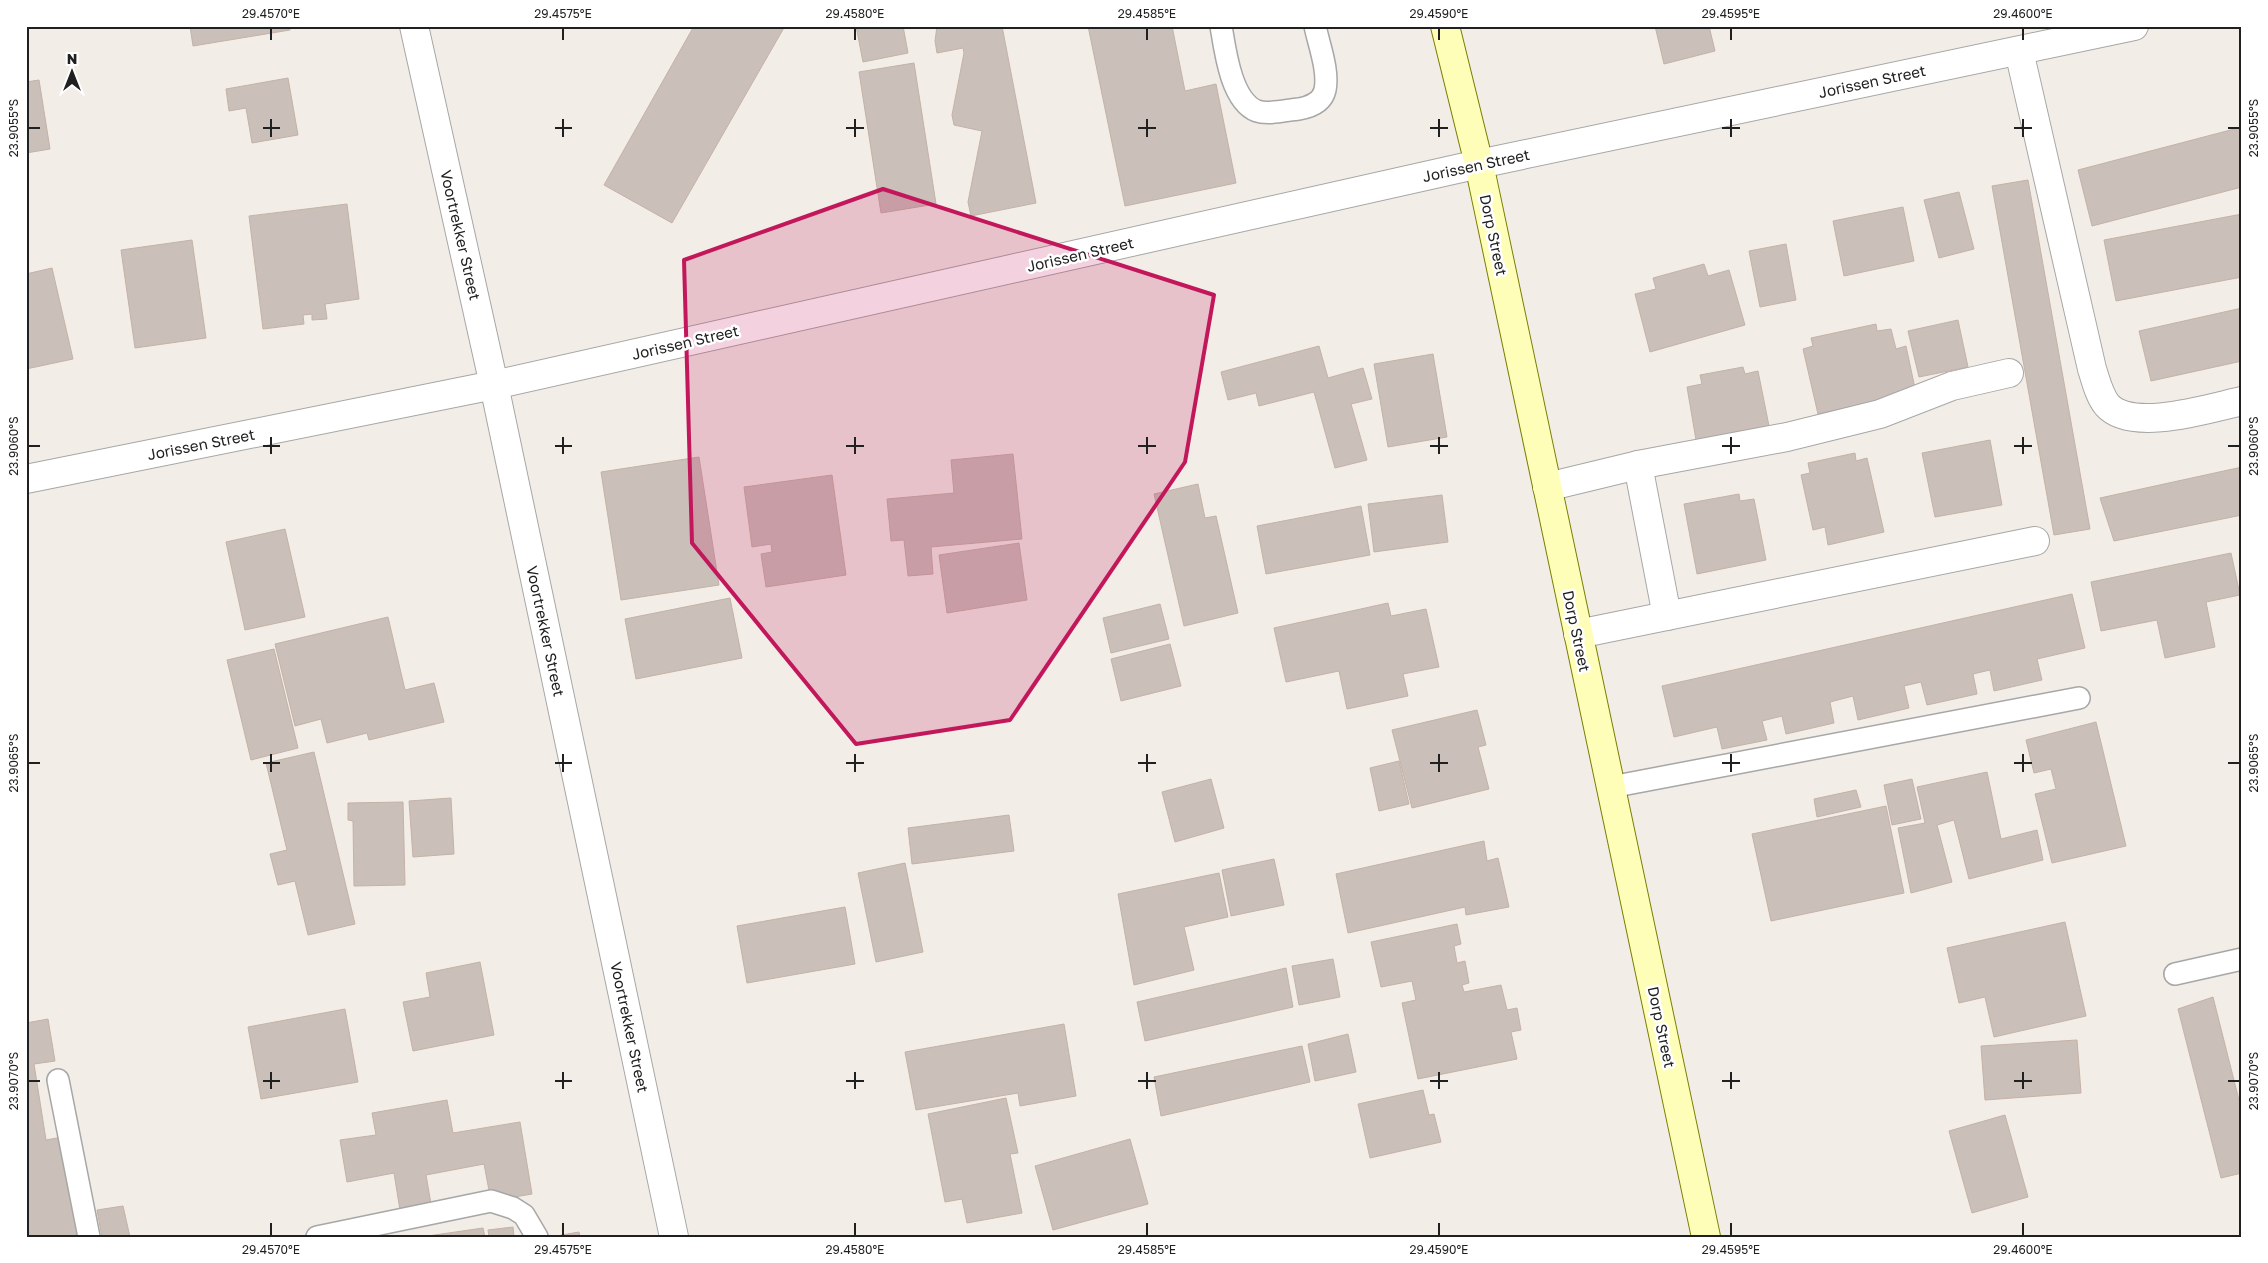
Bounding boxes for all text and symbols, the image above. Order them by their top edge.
text: 29.4570°E [242,6,300,21]
text: 29.4575°E [534,6,592,21]
text: 29.4580°E [826,6,884,21]
text: 29.4585°E [1118,6,1176,21]
text: 29.4590°E [1410,6,1468,21]
text: 29.4595°E [1702,6,1760,21]
text: 29.4600°E [1993,6,2053,21]
north arrow [48,48,98,98]
text: N [67,50,77,67]
street label: Jorissen Street [1817,61,1927,101]
text: 23.9055°S [6,98,21,157]
text: 23.9055°S [2246,98,2261,157]
street label: Jorissen Street [1421,145,1531,185]
street label: Voortrekker Street [437,168,485,302]
street label: Dorp Street [1477,193,1511,277]
street label: Jorissen Street [1025,233,1135,275]
street label: Jorissen Street [630,321,740,363]
text: 23.9060°S [6,416,21,476]
text: 23.9060°S [2246,416,2261,476]
street label: Jorissen Street [146,425,256,463]
street label: Voortrekker Street [523,564,569,698]
street label: Dorp Street [1560,589,1594,673]
text: 23.9065°S [6,733,21,792]
text: 23.9065°S [2246,733,2261,792]
street label: Voortrekker Street [607,960,653,1094]
street label: Dorp Street [1645,985,1679,1069]
text: 23.9070°S [6,1051,21,1110]
text: 23.9070°S [2246,1051,2261,1110]
text: 29.4570°E [242,1242,300,1257]
text: 29.4575°E [534,1242,592,1257]
text: 29.4580°E [826,1242,884,1257]
text: 29.4585°E [1118,1242,1176,1257]
text: 29.4590°E [1410,1242,1468,1257]
text: 29.4595°E [1702,1242,1760,1257]
text: 29.4600°E [1993,1242,2053,1257]

